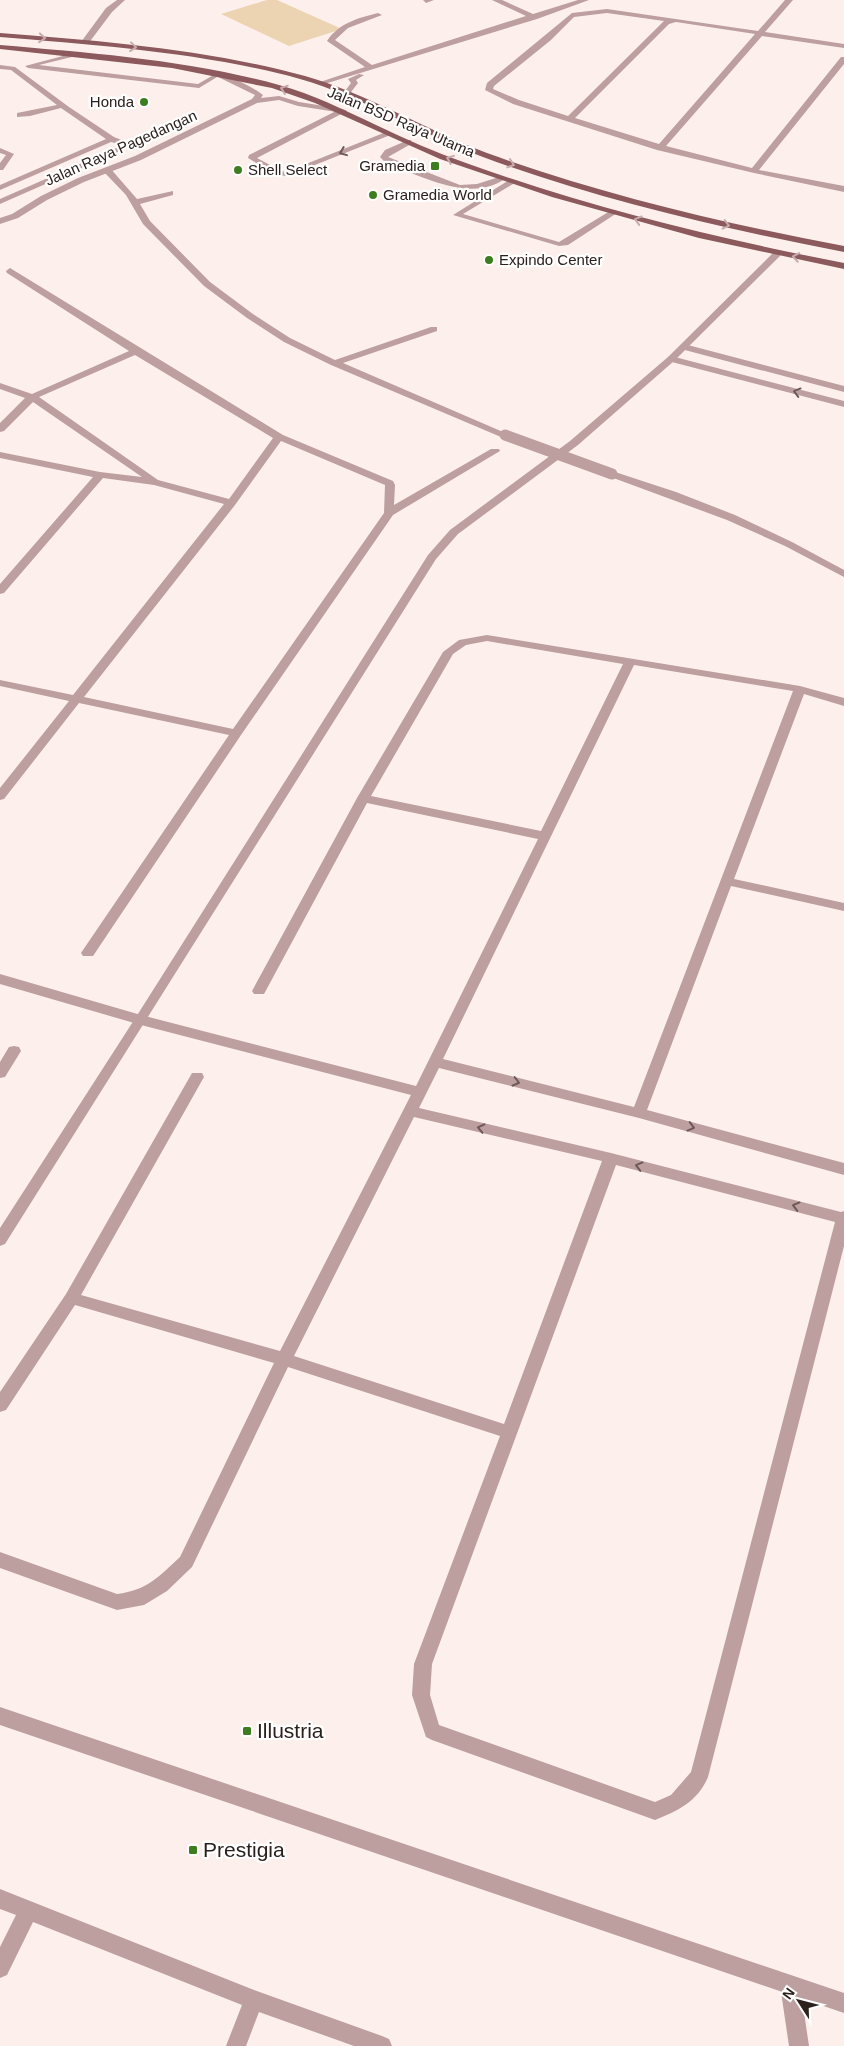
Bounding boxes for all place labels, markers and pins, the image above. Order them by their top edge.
place label: Honda [90,93,135,110]
marker: Honda [138,96,150,108]
place label: Gramedia [359,157,426,174]
marker: Gramedia [429,160,441,172]
place label: Shell Select [248,161,328,178]
marker: Shell Select [232,164,244,176]
place label: Gramedia World [383,186,492,203]
marker: Gramedia World [367,189,379,201]
place label: Expindo Center [499,251,602,268]
marker: Expindo Center [483,254,495,266]
place label: Illustria [257,1719,324,1742]
marker: Illustria [241,1725,253,1737]
place label: Prestigia [203,1838,285,1861]
marker: Prestigia [187,1844,199,1856]

